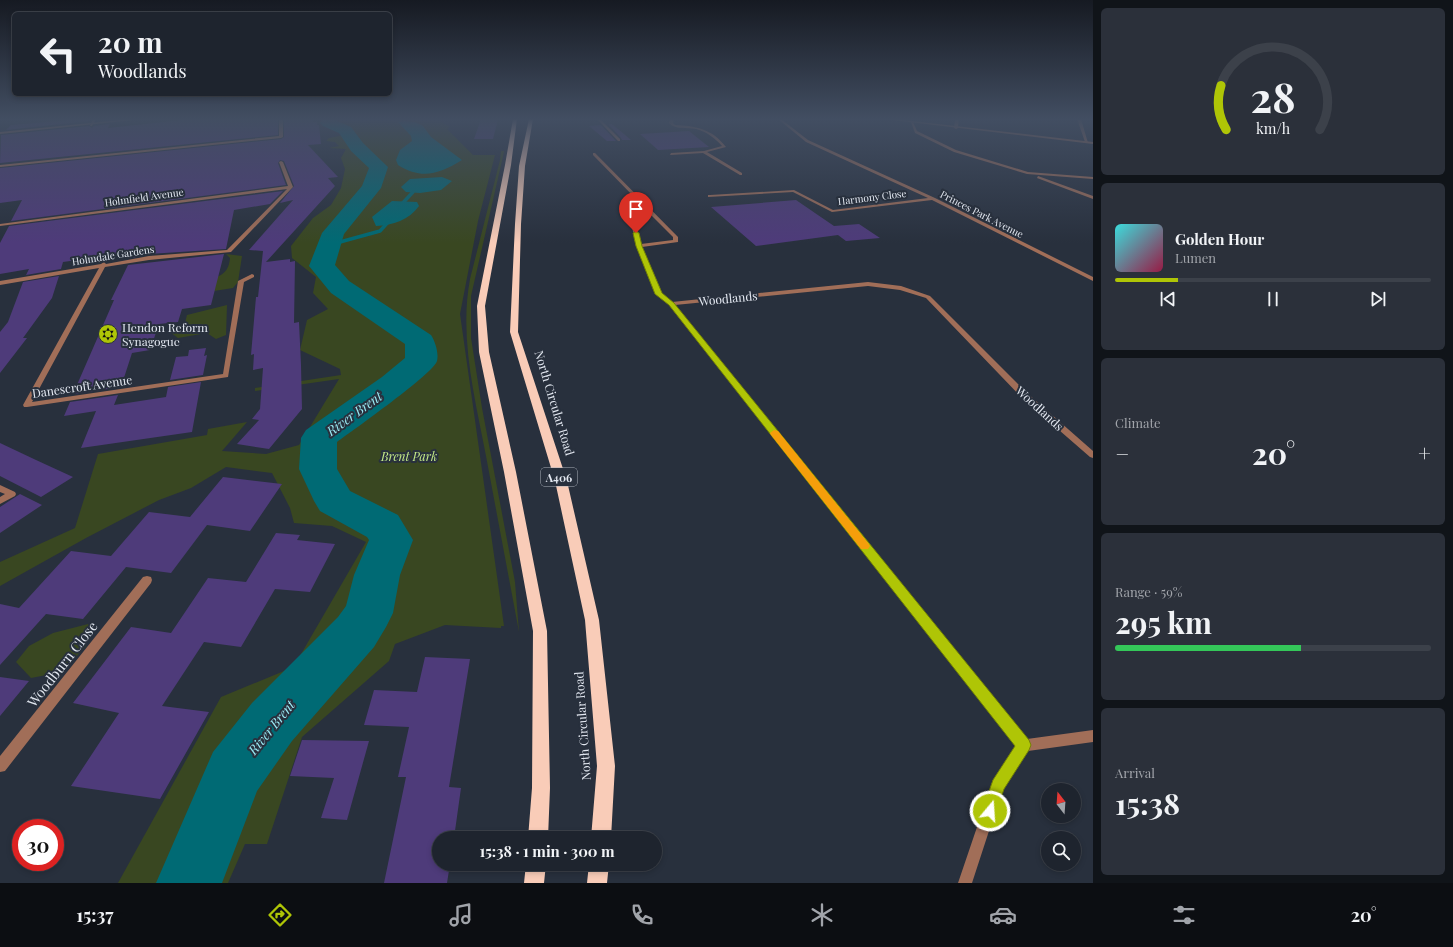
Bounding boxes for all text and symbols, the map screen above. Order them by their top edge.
text: 20 m [98,23,163,60]
icon: left [32,28,84,80]
text: Woodlands [98,59,187,83]
text: 28 [1250,67,1296,122]
text: km/h [1256,118,1291,137]
street label: Holmfield Avenue [104,185,184,209]
street label: Harmony Close [837,186,907,208]
street label: Princes Park Avenue [938,187,1026,241]
pin [619,192,653,233]
icon: arrive [625,198,647,220]
text: Golden Hour [1175,229,1264,249]
street label: Holmdale Gardens [71,242,155,268]
text: Lumen [1175,249,1216,266]
street label: Woodlands [697,287,758,309]
icon: previous [1157,288,1179,310]
icon: pause [1262,288,1284,310]
icon: next [1367,288,1389,310]
place label: Hendon Reform Synagogue [122,319,208,349]
synagogue icon: Hendon Reform Synagogue [97,323,119,345]
street label: North Circular Road [531,349,579,457]
street label: Danescroft Avenue [31,371,133,401]
street label: Woodlands [1012,382,1067,434]
water label: River Brent [322,387,386,440]
text: Climate [1115,414,1161,431]
text: 20° [1252,433,1295,473]
text: − [1115,438,1129,468]
text: + [1418,438,1431,468]
park label: Brent Park [380,448,437,464]
road number: A406 [541,468,577,486]
text: Range · 59% [1115,583,1182,600]
text: 295 km [1115,602,1212,642]
street label: Woodburn Close [22,617,101,712]
street label: North Circular Road [570,671,594,781]
water label: River Brent [243,696,298,758]
text: Arrival [1115,764,1155,781]
north arrow [1041,783,1081,823]
map controls [1041,783,1081,871]
text: 15:38 [1115,783,1180,823]
position arrow [969,790,1011,832]
speed limit sign: 30 [12,819,64,871]
button: search [1041,831,1081,871]
text: 15:38 · 1 min · 300 m [479,841,615,861]
icon: directions [266,901,294,929]
icon: music [447,901,475,929]
icon: phone [628,901,656,929]
icon: climate [808,901,836,929]
icon: car [989,901,1017,929]
icon: filters [1170,901,1198,929]
text: 15:37 [76,903,114,927]
text: 20° [1351,903,1377,927]

